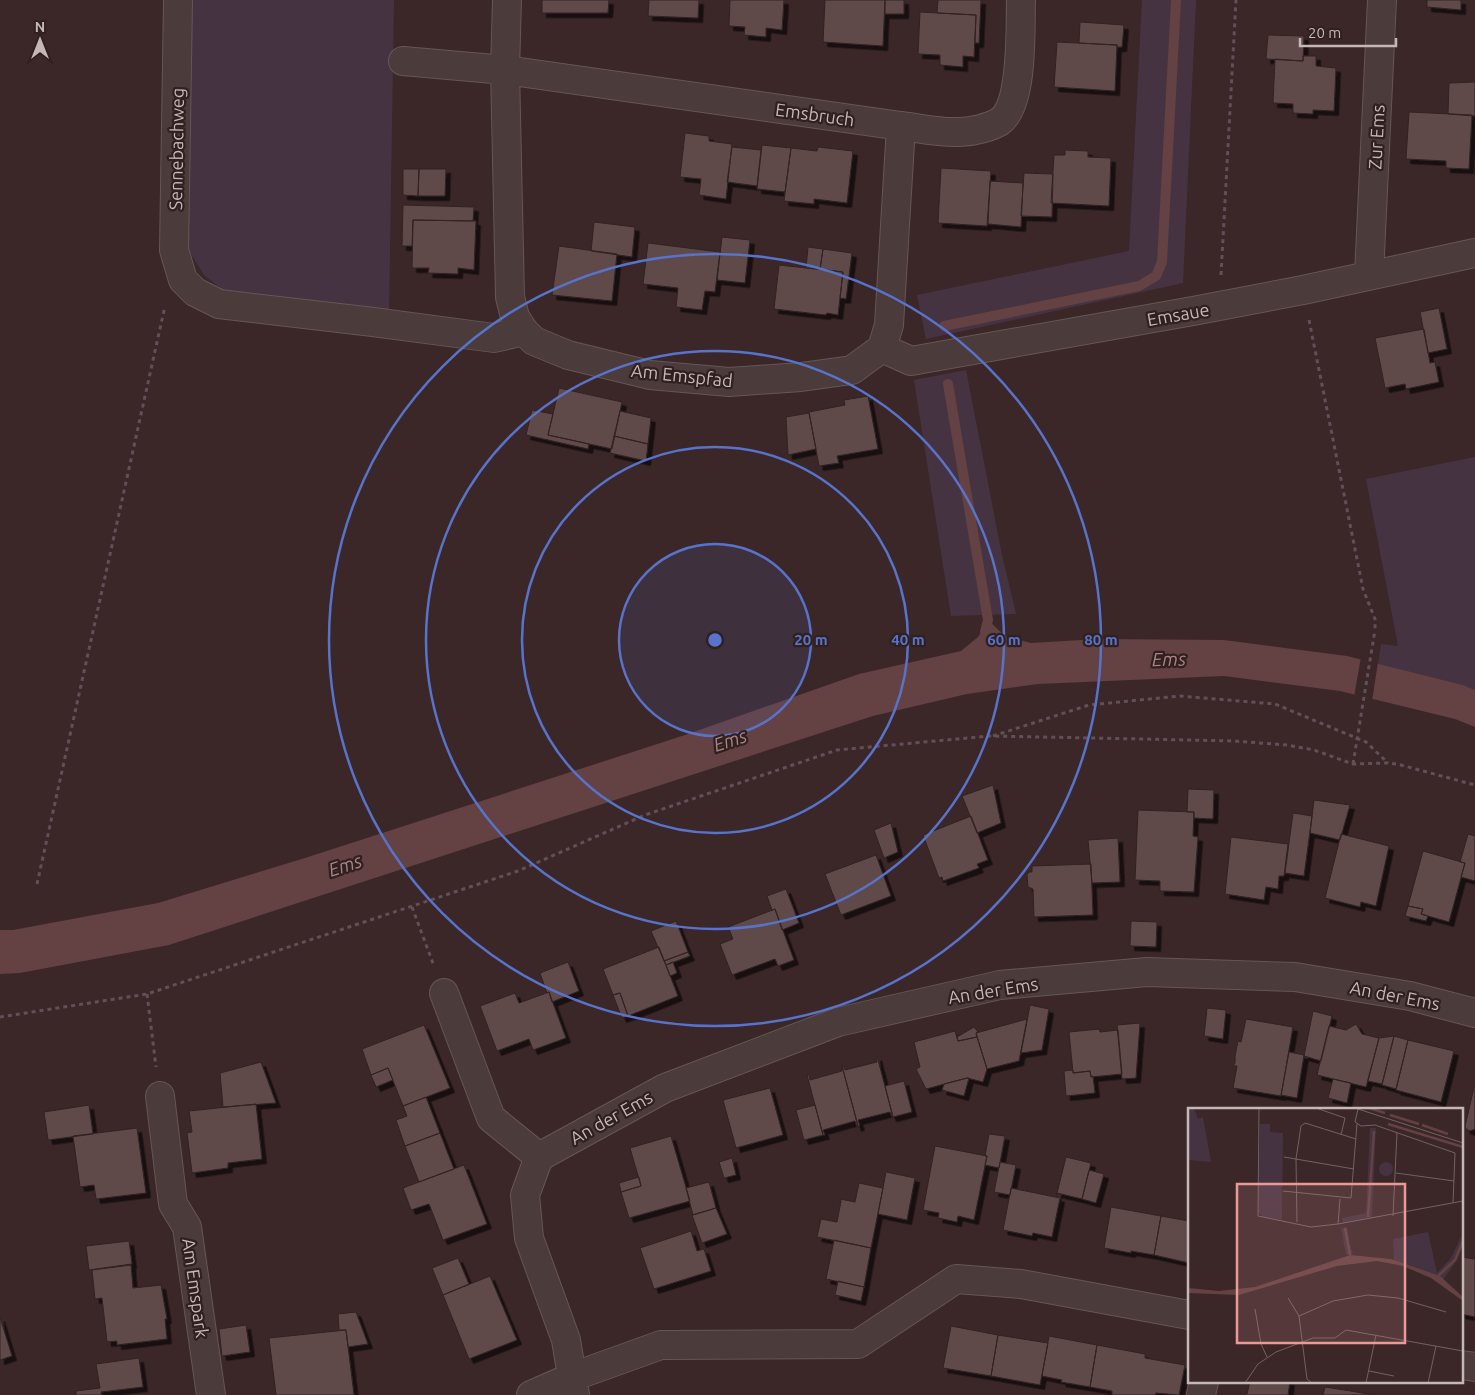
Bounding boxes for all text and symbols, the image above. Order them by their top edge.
north arrow [15,15,65,65]
scale bar [1300,15,1396,47]
text: N [35,19,45,35]
text: 20 m [1308,24,1341,41]
street label: Sennebachweg [165,88,187,210]
street label: Emsbruch [774,99,856,129]
street label: Zur Ems [1364,104,1388,170]
street label: Emsaue [1145,299,1211,329]
street label: Am Emspfad [630,360,734,390]
centre of rings [706,631,724,649]
text: 20 m [794,631,828,648]
text: 40 m [891,631,925,648]
text: 60 m [987,631,1021,648]
text: 80 m [1084,631,1118,648]
water label: Ems [1152,648,1186,670]
water label: Ems [710,724,750,756]
water label: Ems [325,849,365,881]
street label: An der Ems [947,973,1040,1007]
street label: An der Ems [1348,977,1442,1014]
street label: An der Ems [566,1086,656,1148]
inset map [1188,1108,1462,1382]
street label: Am Emspark [179,1237,213,1339]

